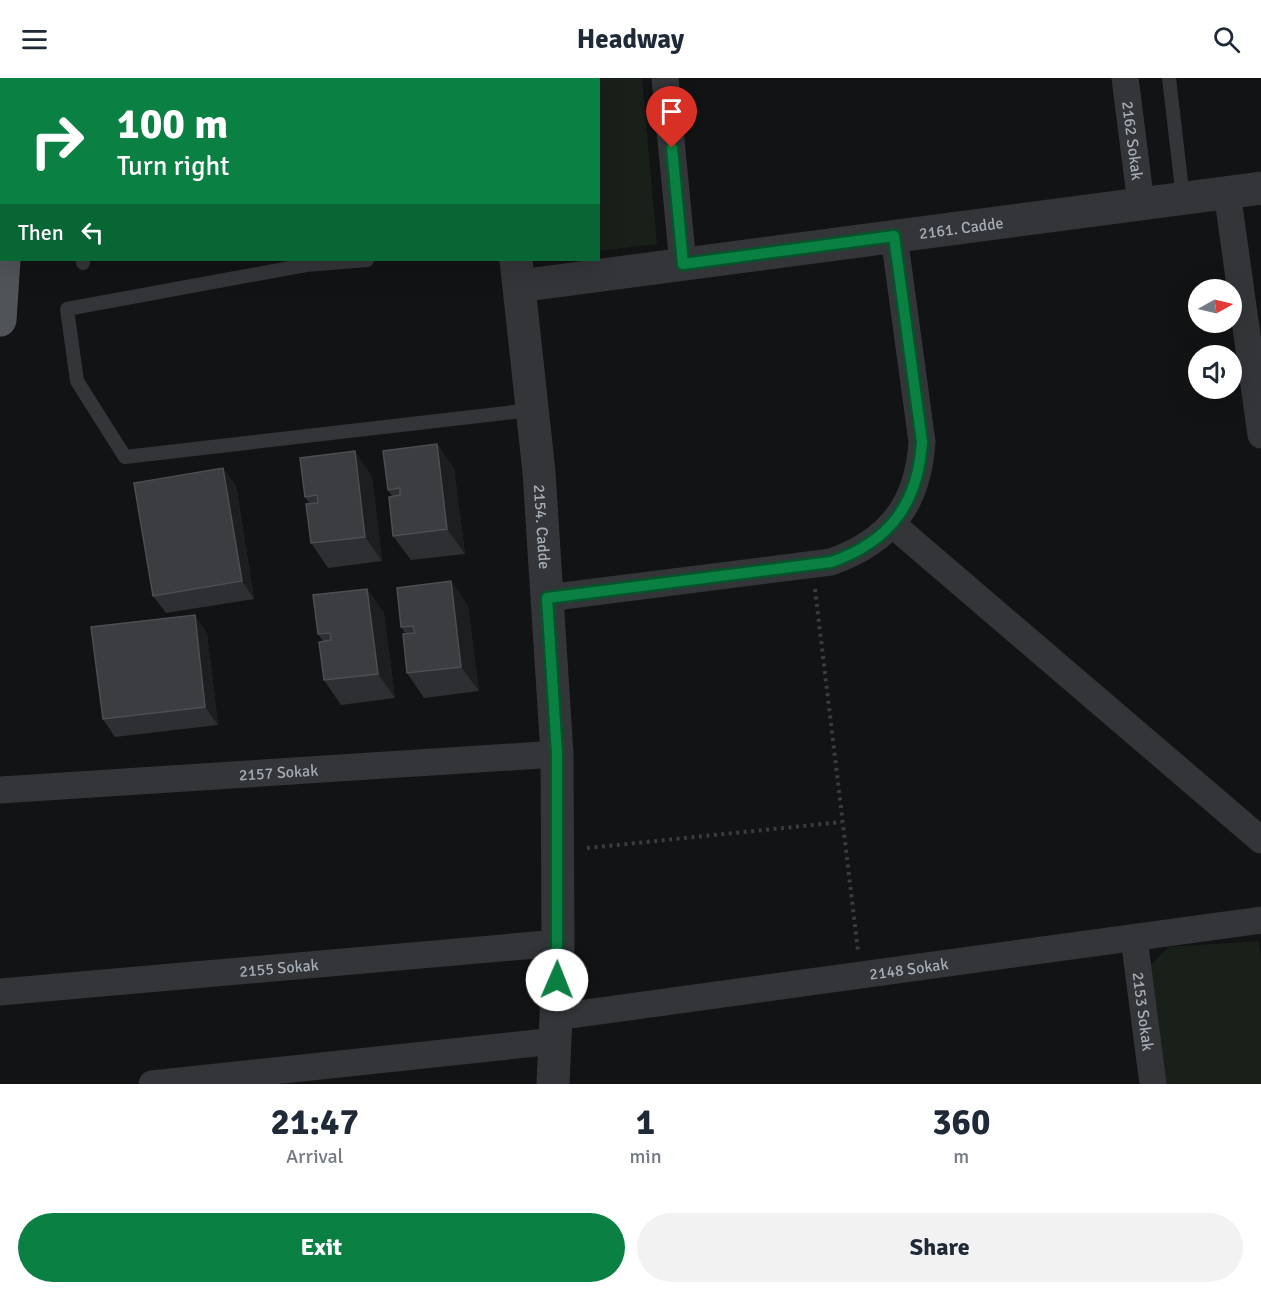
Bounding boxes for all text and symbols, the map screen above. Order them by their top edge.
icon: menu [18,23,51,56]
text: Headway [577,23,684,56]
icon: search [1210,23,1243,56]
pin [646,86,697,148]
icon: arrive [655,95,688,128]
text: 100 m [117,99,228,150]
street label: 2162 Sokak [1117,100,1147,181]
icon: right [18,102,96,180]
text: Turn right [117,150,230,183]
street label: 2161. Cadde [918,213,1005,244]
icon: left [76,216,109,249]
text: Then [18,219,64,246]
north arrow [1188,279,1242,333]
map controls [1188,279,1242,399]
button: sound [1188,345,1242,399]
street label: 2154. Cadde [529,484,554,570]
street label: 2157 Sokak [238,760,319,786]
position arrow [525,948,589,1012]
street label: 2148 Sokak [868,954,950,985]
street label: 2155 Sokak [239,955,319,982]
street label: 2153 Sokak [1128,971,1158,1052]
text: 21:47 [271,1100,359,1145]
text: 1 [636,1100,655,1145]
text: 360 [932,1100,990,1145]
text: Arrival [286,1144,343,1169]
text: min [629,1144,662,1169]
text: m [953,1144,969,1169]
button: Exit [18,1213,625,1282]
button: Share [637,1213,1243,1282]

